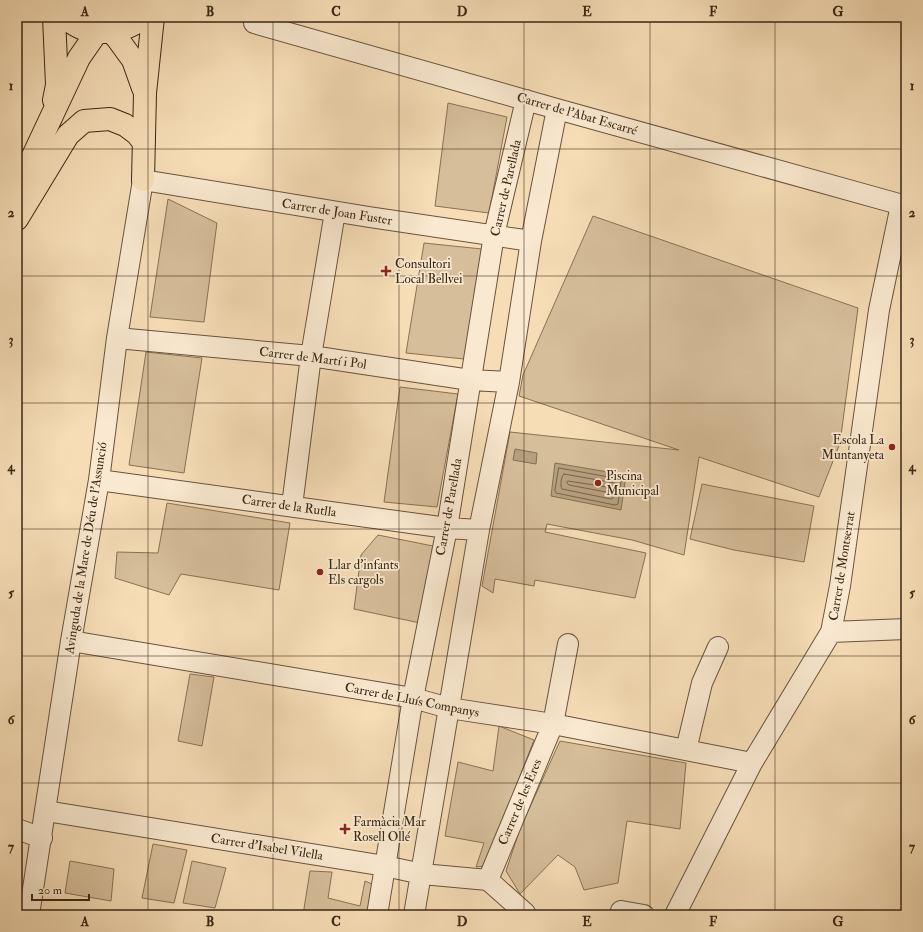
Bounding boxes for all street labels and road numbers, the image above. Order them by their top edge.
street label: Carrer de l'Abat Escarré [515,89,640,139]
street label: Carrer de Parellada [487,137,525,238]
street label: Carrer de Joan Fuster [281,195,394,229]
street label: Carrer de Martí i Pol [258,343,368,373]
street label: Avinguda de la Mare de Déu de l'Assunció [61,441,111,656]
street label: Carrer de Parellada [433,456,466,557]
street label: Carrer de la Rutlla [241,491,338,521]
street label: Carrer de Montserrat [825,510,859,622]
street label: Carrer de Lluís Companys [343,679,481,722]
street label: Carrer de les Eres [495,756,546,847]
street label: Carrer d'Isabel Vilella [210,830,325,864]

